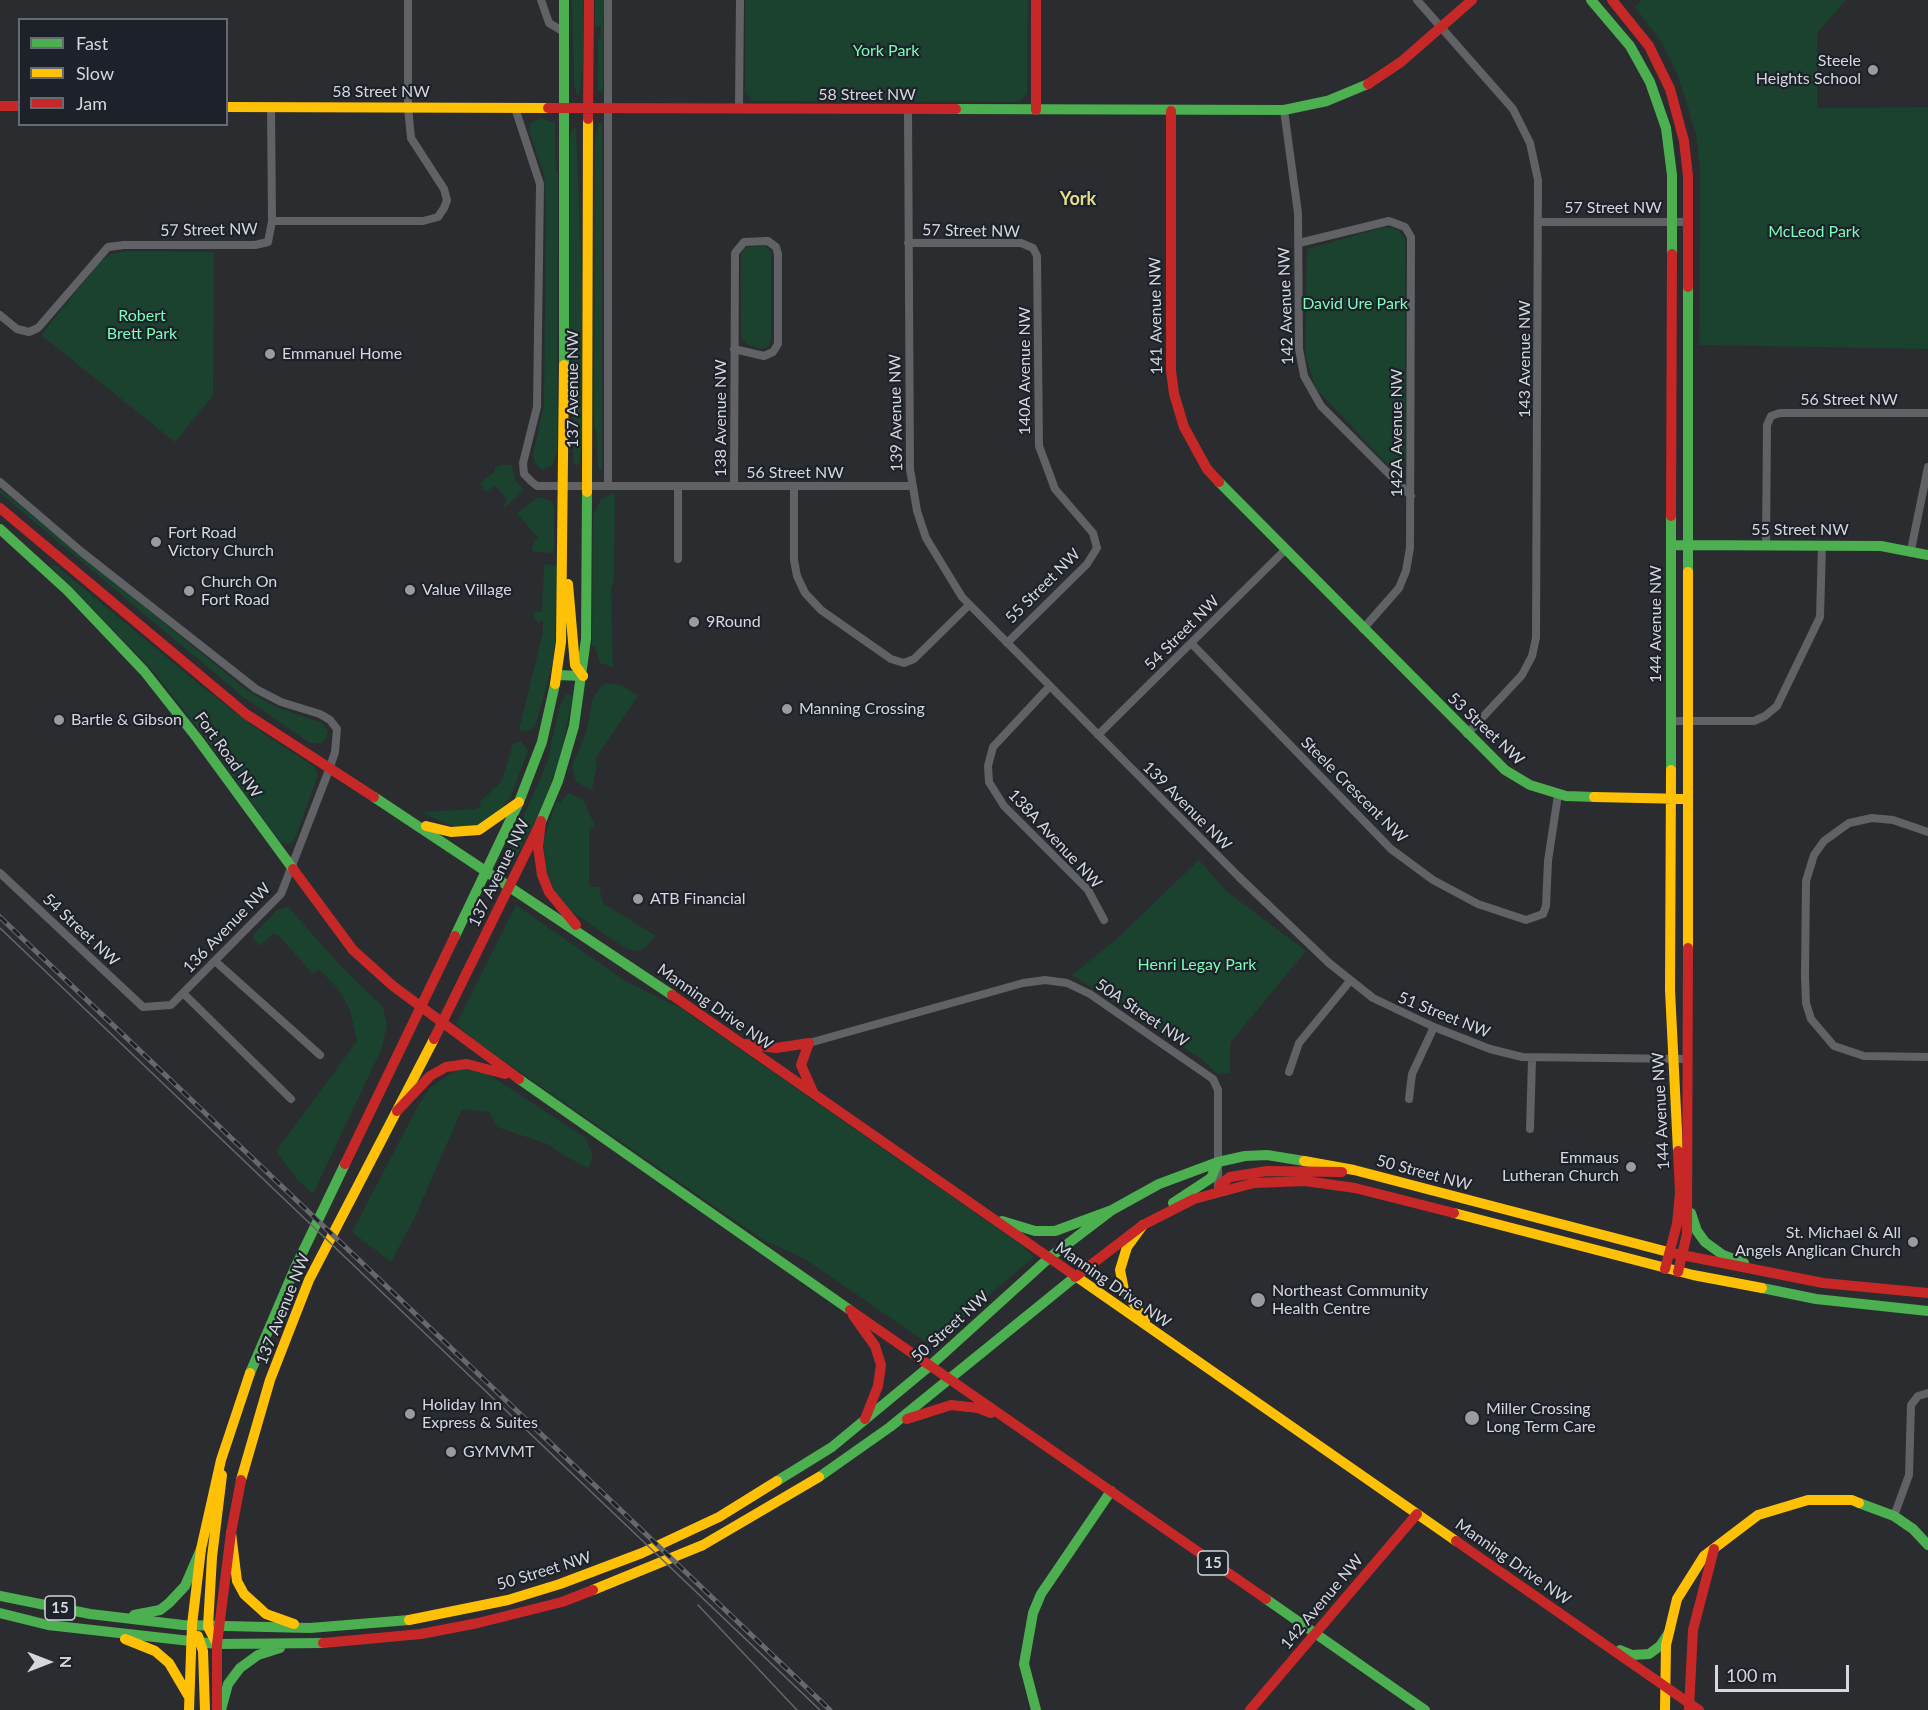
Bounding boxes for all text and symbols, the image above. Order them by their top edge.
legend [18,18,228,126]
text: Fast [76,32,108,54]
park label: York Park [853,41,919,61]
place label: Steele Heights School [1756,51,1861,89]
text: Slow [76,62,114,84]
marker: Steele Heights School [1866,63,1880,77]
street label: 58 Street NW [332,82,430,102]
street label: 58 Street NW [818,85,916,105]
text: Jam [76,92,107,114]
district label: York [1060,188,1096,210]
street label: 57 Street NW [1564,198,1662,218]
street label: 57 Street NW [160,220,258,240]
street label: 57 Street NW [922,221,1020,241]
park label: McLeod Park [1768,222,1860,242]
street label: 142 Avenue NW [1274,247,1298,365]
street label: 141 Avenue NW [1145,257,1167,375]
park label: David Ure Park [1302,294,1408,314]
street label: 143 Avenue NW [1515,300,1535,418]
park label: Robert Brett Park [107,306,177,344]
street label: 140A Avenue NW [1015,307,1035,435]
street label: 137 Avenue NW [563,330,583,448]
place label: Emmanuel Home [282,344,402,364]
marker: Emmanuel Home [263,347,277,361]
street label: 139 Avenue NW [885,354,907,472]
street label: 138 Avenue NW [711,359,731,477]
street label: 142A Avenue NW [1387,369,1407,497]
street label: 56 Street NW [1800,390,1898,410]
street label: 56 Street NW [746,463,844,483]
street label: 55 Street NW [1751,520,1849,540]
place label: Fort Road Victory Church [168,523,274,561]
marker: Fort Road Victory Church [149,535,163,549]
street label: 55 Street NW [1002,545,1084,627]
street label: 144 Avenue NW [1646,565,1666,683]
place label: Church On Fort Road [201,572,277,610]
place label: Value Village [422,580,512,600]
marker: Value Village [403,583,417,597]
marker: Church On Fort Road [182,584,196,598]
street label: 54 Street NW [1141,592,1223,674]
place label: 9Round [706,612,761,632]
marker: 9Round [687,615,701,629]
street label: 53 Street NW [1444,689,1528,769]
place label: Manning Crossing [799,699,925,719]
marker: Manning Crossing [780,702,794,716]
street label: Fort Road NW [190,708,266,802]
place label: Bartle & Gibson [71,710,182,730]
marker: Bartle & Gibson [52,713,66,727]
street label: Steele Crescent NW [1297,733,1411,847]
street label: 139 Avenue NW [1139,758,1235,854]
street label: 138A Avenue NW [1004,785,1106,893]
street label: 137 Avenue NW [465,816,533,930]
street label: 136 Avenue NW [179,879,275,977]
place label: ATB Financial [650,889,745,909]
street label: 54 Street NW [39,890,123,970]
marker: ATB Financial [631,892,645,906]
park label: Henri Legay Park [1138,955,1256,975]
street label: Manning Drive NW [654,960,776,1054]
street label: 50A Street NW [1092,975,1192,1051]
street label: 51 Street NW [1395,988,1493,1042]
street label: 144 Avenue NW [1648,1052,1674,1170]
place label: Emmaus Lutheran Church [1502,1148,1619,1186]
street label: 50 Street NW [1374,1151,1474,1195]
marker: Emmaus Lutheran Church [1624,1160,1638,1174]
place label: St. Michael & All Angels Anglican Church [1735,1223,1901,1261]
marker: St. Michael & All Angels Anglican Church [1906,1235,1920,1249]
street label: Manning Drive NW [1052,1238,1174,1332]
street label: 137 Avenue NW [252,1251,314,1367]
place label: Northeast Community Health Centre [1272,1281,1428,1319]
street label: 50 Street NW [907,1287,993,1367]
marker: Northeast Community Health Centre [1249,1291,1267,1309]
place label: Holiday Inn Express & Suites [422,1395,538,1433]
place label: Miller Crossing Long Term Care [1486,1399,1596,1437]
marker: Holiday Inn Express & Suites [403,1407,417,1421]
marker: Miller Crossing Long Term Care [1463,1409,1481,1427]
place label: GYMVMT [463,1442,534,1462]
marker: GYMVMT [444,1445,458,1459]
street label: Manning Drive NW [1452,1515,1574,1609]
street label: 50 Street NW [494,1548,594,1594]
road number: 15 [1198,1551,1228,1575]
street label: 142 Avenue NW [1277,1551,1367,1653]
road number: 15 [45,1596,75,1620]
north arrow [18,1632,78,1692]
scale bar [1718,1653,1852,1691]
text: N [57,1656,76,1668]
text: 100 m [1726,1664,1777,1686]

